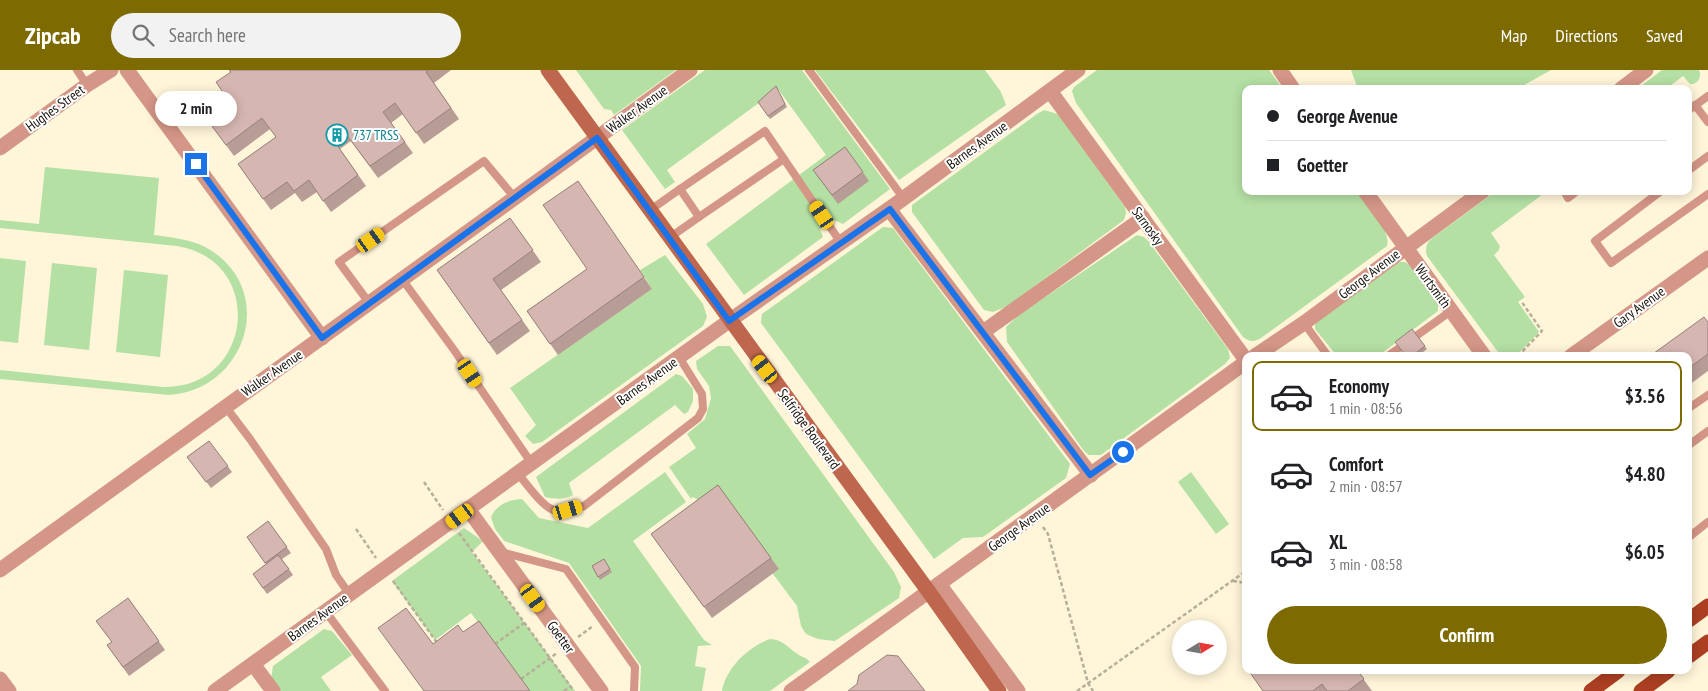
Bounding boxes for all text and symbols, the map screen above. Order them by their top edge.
search box [111,13,461,58]
text: Zipcab [25,20,81,51]
icon: search [129,21,157,49]
text: Search here [169,23,246,47]
text: Map [1501,24,1527,47]
text: Directions [1555,24,1618,47]
text: Saved [1646,24,1683,47]
street label: Hughes Street [22,81,88,135]
street label: Walker Avenue [603,81,671,137]
callout: 2 min [155,92,237,126]
text: 2 min [180,98,212,118]
text: George Avenue [1297,104,1398,128]
street label: Barnes Avenue [943,117,1011,173]
building icon: 737 TRSS [325,123,349,147]
place label: 737 TRSS [353,126,399,144]
route end [185,153,207,175]
text: Goetter [1297,153,1348,177]
car [807,198,836,232]
street label: Sarnosky [1128,203,1168,249]
car [354,225,387,255]
street label: George Avenue [1335,245,1403,303]
street label: Wurtsmith [1411,261,1455,311]
street label: Gary Avenue [1610,282,1668,332]
street label: Walker Avenue [238,345,306,401]
street label: Barnes Avenue [613,353,681,409]
car [749,353,780,385]
car [455,356,484,390]
icon: car [1269,374,1314,419]
text: Economy [1329,374,1389,398]
text: $3.56 [1625,384,1665,408]
street label: Selfridge Boulevard [774,385,844,473]
text: 1 min · 08:56 [1329,398,1403,418]
route start [1112,441,1134,463]
icon: car [1269,452,1314,497]
text: Comfort [1329,452,1383,476]
text: $4.80 [1625,462,1665,486]
text: 2 min · 08:57 [1329,476,1403,496]
car [551,498,584,522]
street label: George Avenue [984,498,1054,556]
car [443,501,476,531]
icon: car [1269,530,1314,575]
text: XL [1329,530,1347,554]
text: $6.05 [1625,540,1665,564]
text: 3 min · 08:58 [1329,554,1403,574]
car [518,581,547,615]
street label: Barnes Avenue [284,589,352,645]
button: Confirm [1267,606,1667,664]
street label: Goetter [543,617,579,657]
north arrow [1172,620,1228,675]
map controls [1172,620,1227,675]

